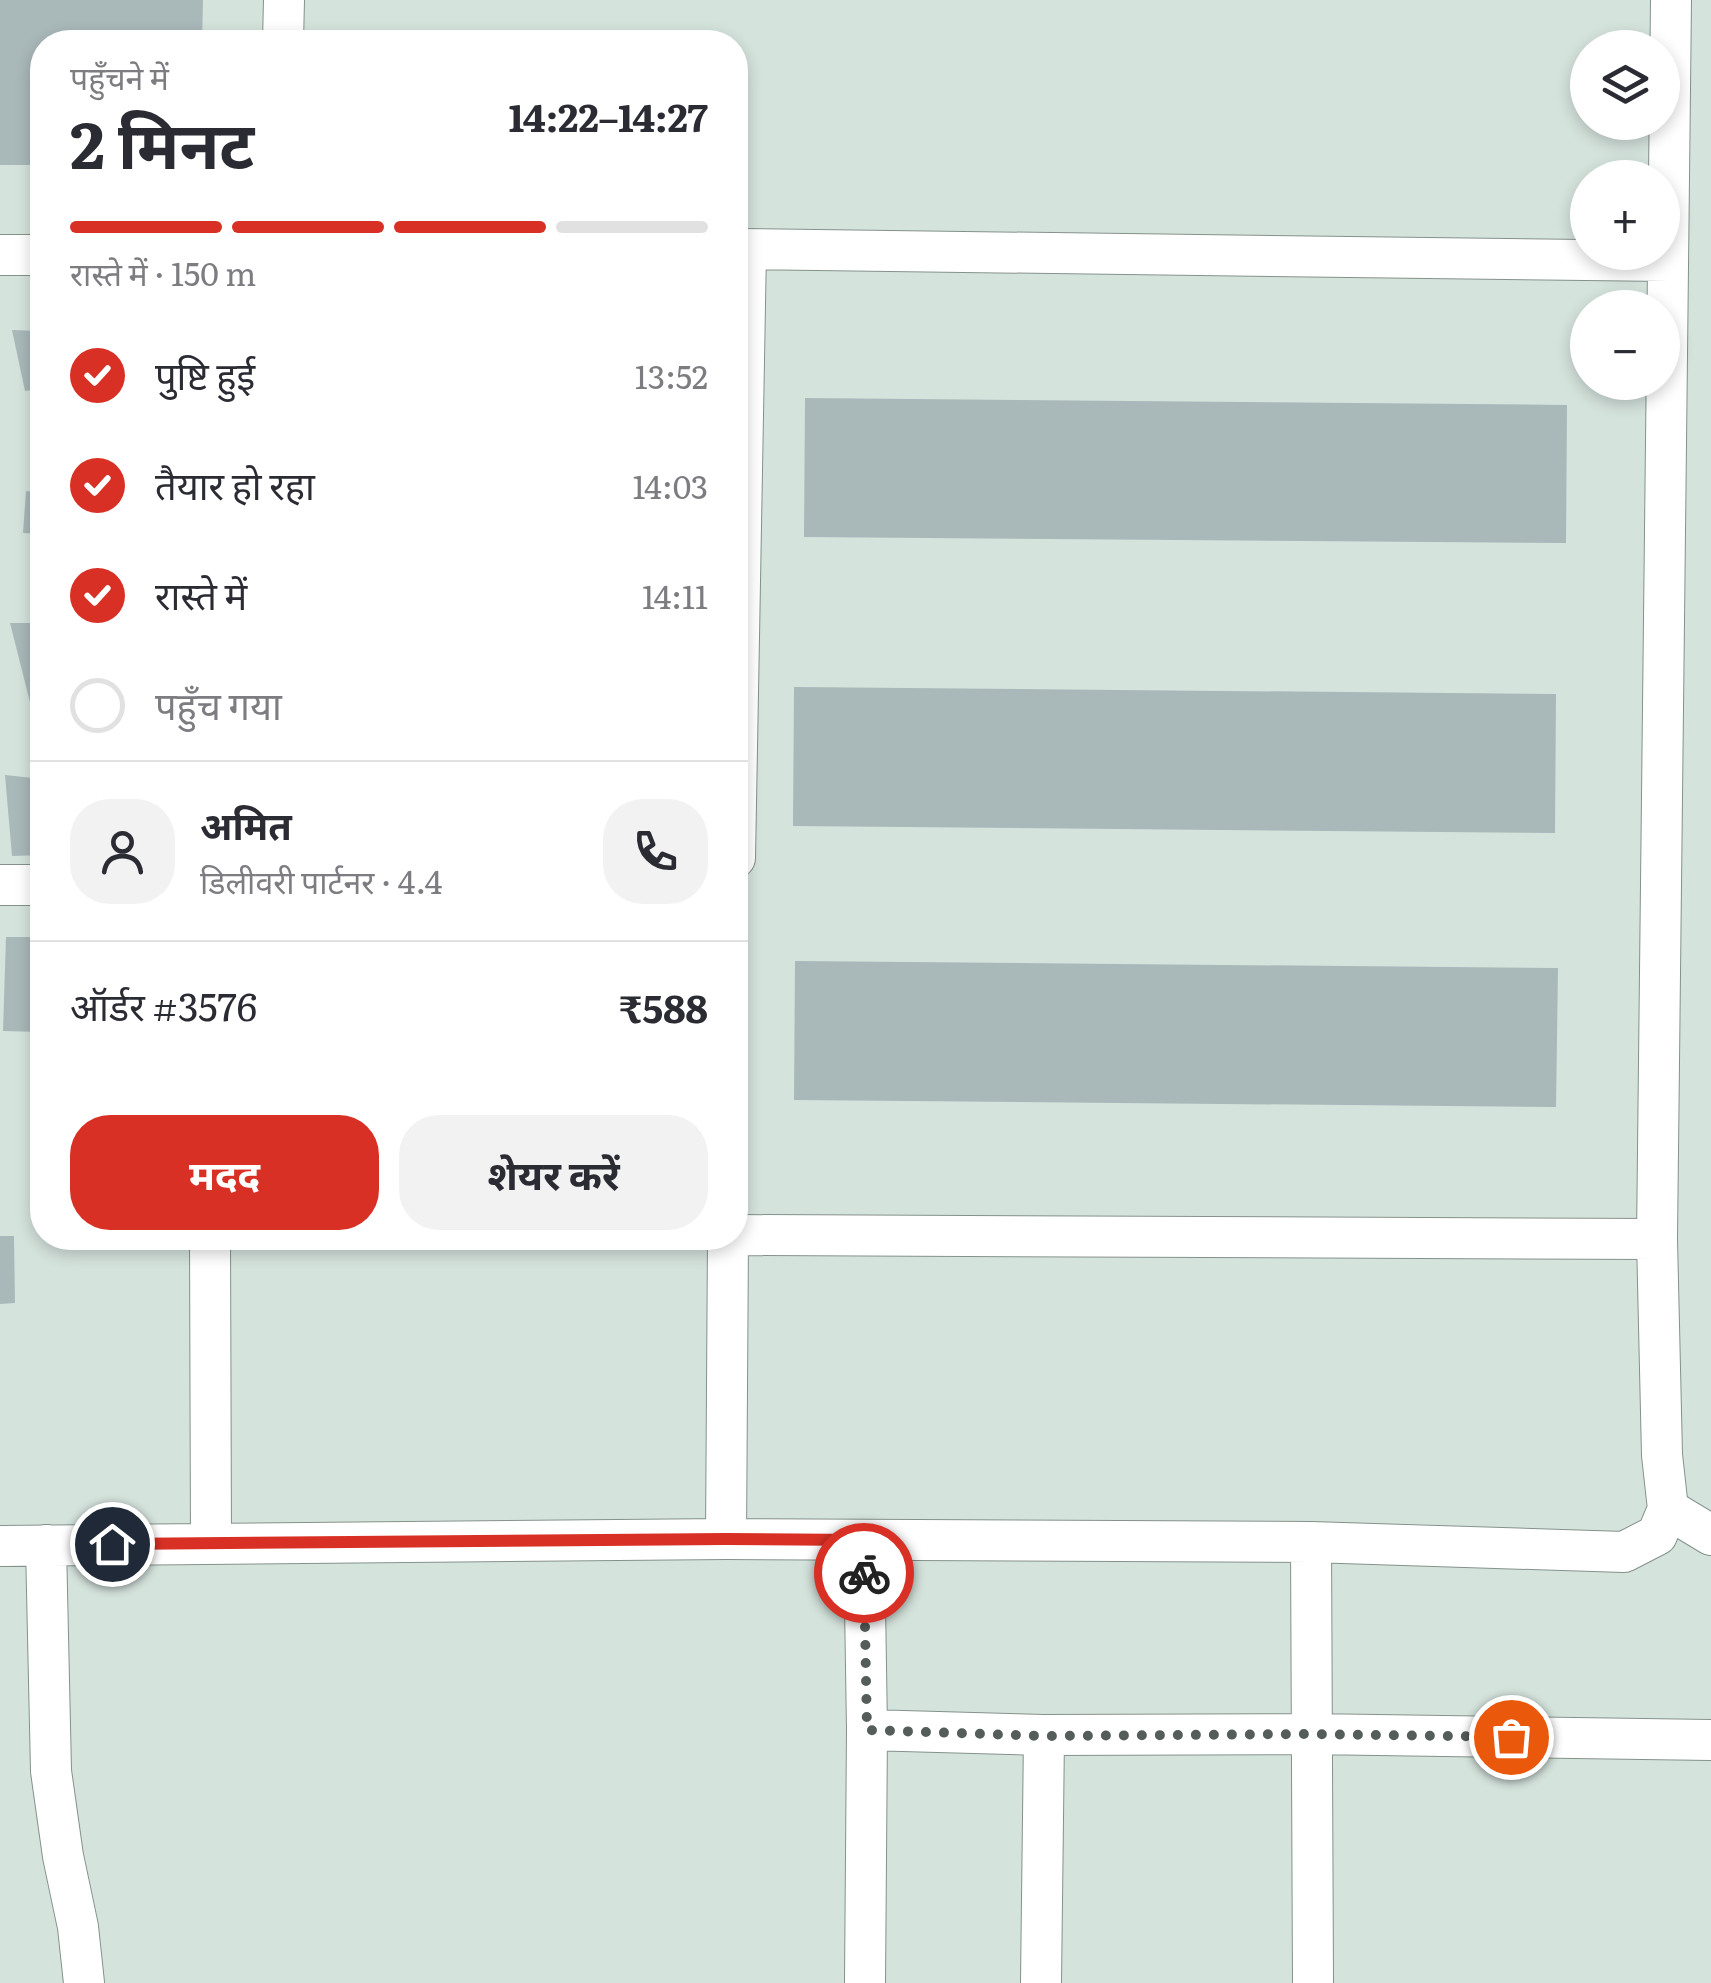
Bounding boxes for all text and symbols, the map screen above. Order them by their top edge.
map controls [1570,30,1680,400]
button: layers [1570,30,1680,140]
text: पहुँचने में [70,52,169,100]
text: 14:22–14:27 [509,87,708,144]
text: 2 मिनट [70,92,254,189]
button: + [1570,160,1680,270]
text: रास्ते में · 150 m [70,248,256,296]
button: − [1570,290,1680,400]
text: पुष्टि हुई [155,345,255,402]
icon: check [70,348,125,403]
text: 13:52 [635,351,708,399]
text: तैयार हो रहा [155,455,315,512]
icon: check [70,458,125,513]
text: 14:03 [633,461,708,509]
text: रास्ते में [155,565,247,622]
icon: check [70,568,125,623]
text: 14:11 [642,571,708,619]
text: पहुँच गया [155,675,282,732]
text: अमित [200,795,292,852]
button: person [70,799,175,904]
button: phone [603,799,708,904]
text: डिलीवरी पार्टनर · 4.4 [200,856,443,904]
text: ऑर्डर #3576 [70,976,257,1033]
text: ₹588 [619,978,708,1035]
button: मदद [70,1115,379,1230]
button: शेयर करें [399,1115,708,1230]
pin [70,1502,155,1587]
icon: home [85,1517,140,1572]
courier [814,1523,914,1623]
icon: bike [837,1546,892,1601]
pin [1469,1695,1554,1780]
icon: bag [1484,1710,1539,1765]

